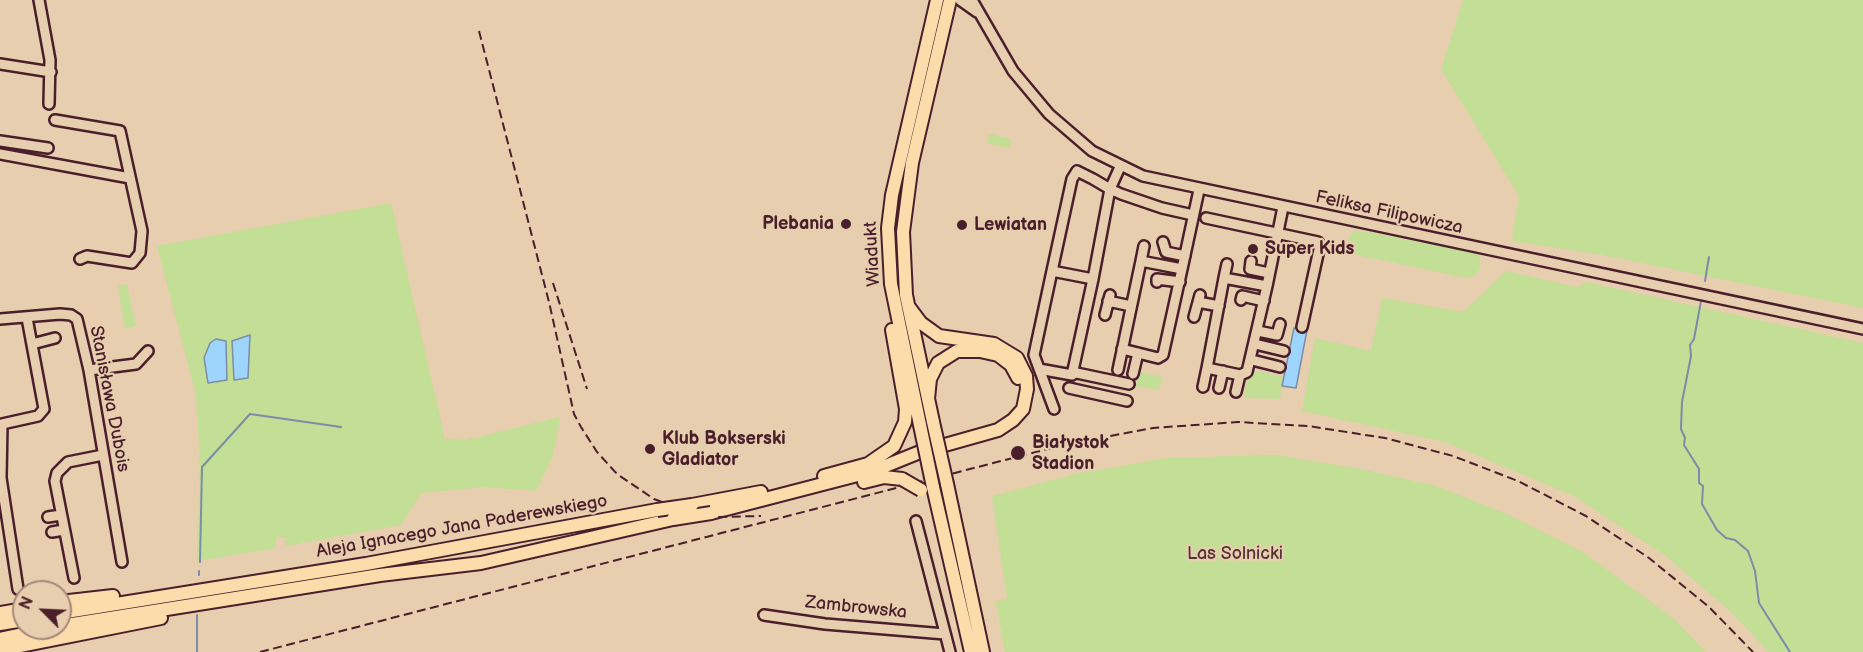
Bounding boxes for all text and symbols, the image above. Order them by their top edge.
street label: Feliksa Filipowicza [1313,187,1465,239]
place label: Plebania [762,213,834,235]
place label: Lewiatan [974,214,1047,236]
marker: Plebania [839,217,853,231]
marker: Lewiatan [955,218,969,232]
street label: Wiadukt [861,221,885,287]
place label: Super Kids [1265,238,1354,260]
marker: Super Kids [1246,242,1260,256]
street label: Stanisława Dubois [84,324,134,474]
place label: Klub Bokserski Gladiator [662,428,786,470]
place label: Białystok Stadion [1032,432,1109,474]
marker: Klub Bokserski Gladiator [643,442,657,456]
marker: Białystok Stadion [1009,444,1027,462]
street label: Aleja Ignacego Jana Paderewskiego [315,491,609,563]
park label: Las Solnicki [1187,543,1283,565]
north arrow [12,580,72,640]
street label: Zambrowska [804,592,908,624]
text: N [16,594,38,613]

